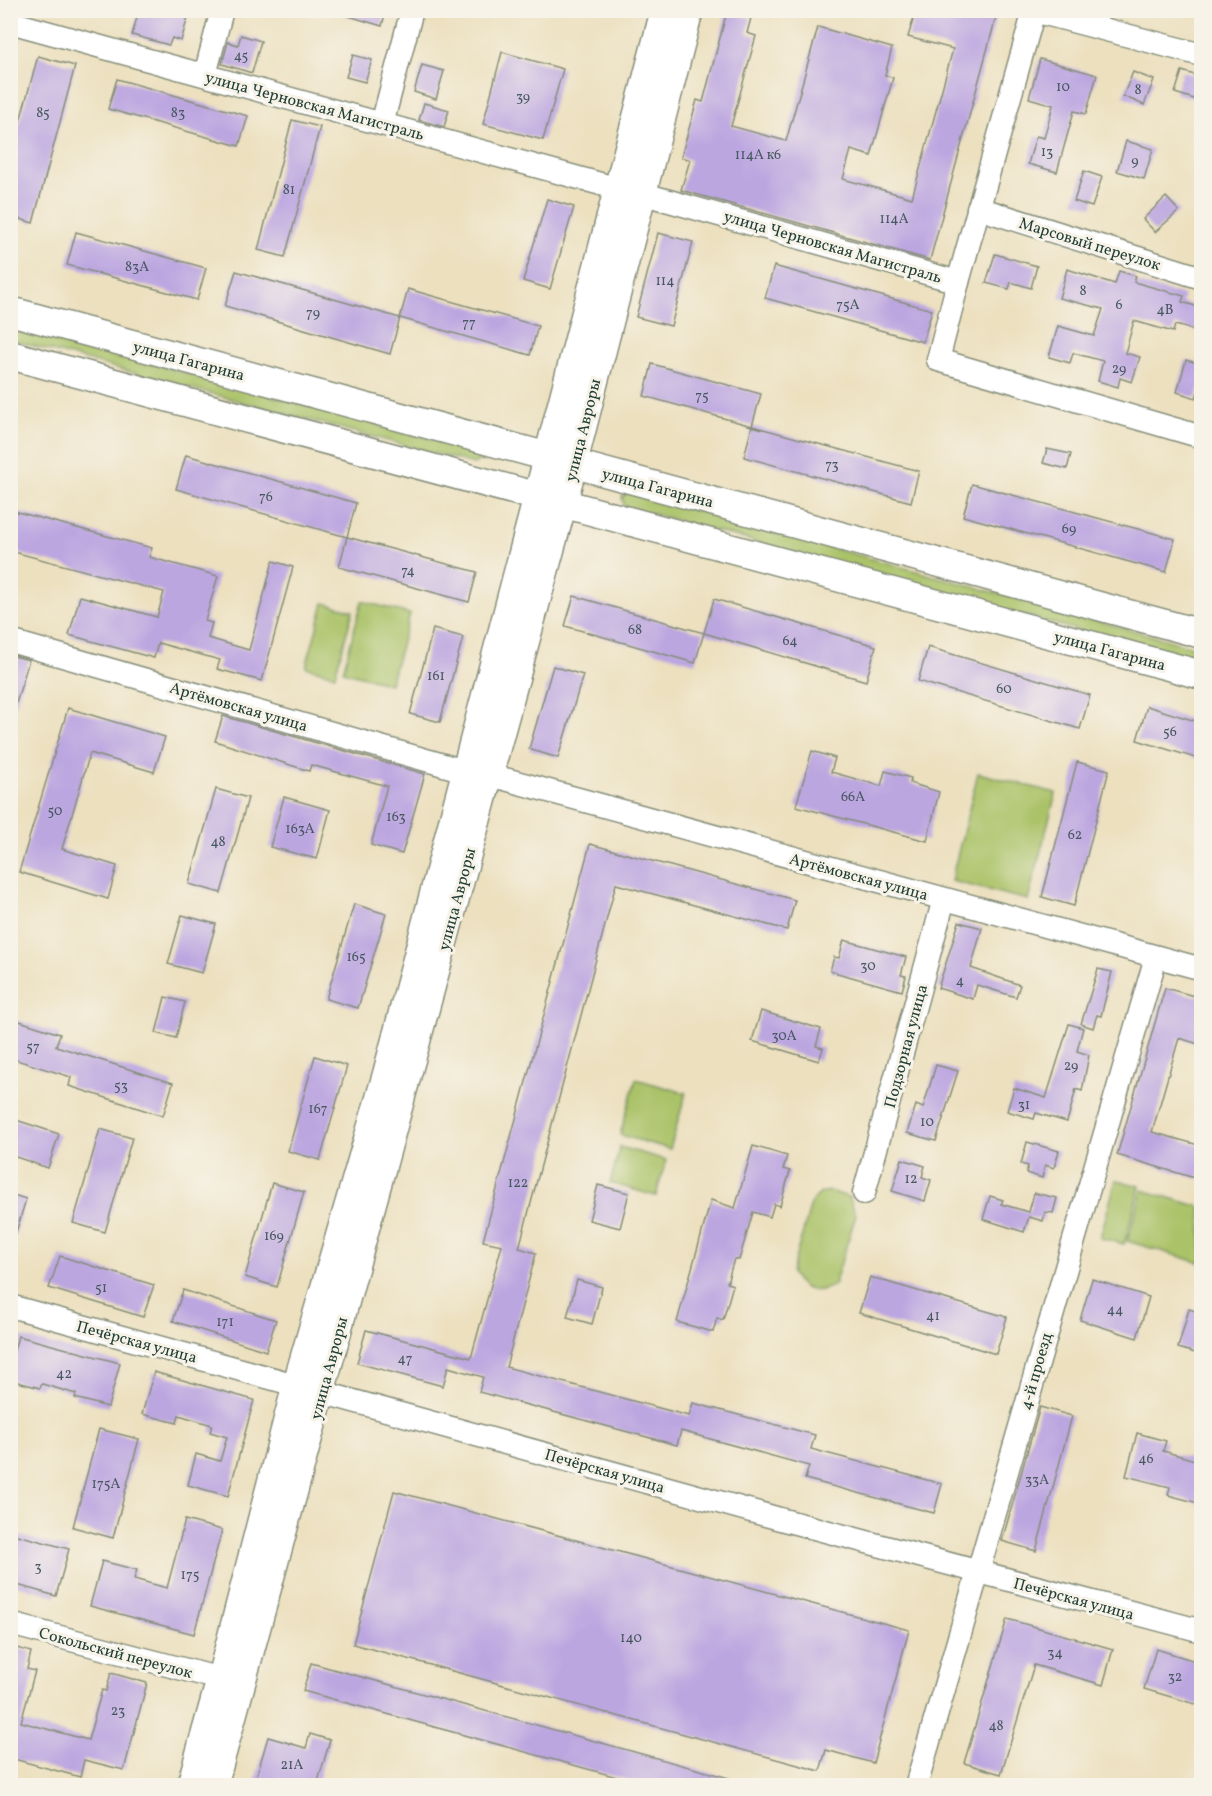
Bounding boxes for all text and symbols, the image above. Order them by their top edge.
house number: 45 [234,47,248,66]
street label: улица Черновская Магистраль [202,67,427,147]
house number: 10 [1056,78,1070,97]
house number: 8 [1134,81,1142,100]
house number: 39 [516,88,530,107]
house number: 85 [36,104,50,123]
house number: 83 [171,104,185,123]
house number: 13 [1041,143,1053,162]
house number: 114А к6 [735,146,781,165]
house number: 9 [1131,152,1139,171]
house number: 81 [283,181,295,200]
street label: улица Черновская Магистраль [721,206,944,290]
house number: 114А [879,210,909,229]
street label: Марсовый переулок [1016,213,1163,277]
house number: 83А [125,258,149,277]
house number: 114 [655,272,675,291]
house number: 8 [1079,282,1087,301]
house number: 75А [836,296,860,315]
house number: 6 [1115,296,1123,315]
house number: 4В [1156,301,1174,320]
house number: 79 [306,304,320,323]
house number: 77 [462,314,476,333]
street label: улица Гагарина [130,336,247,387]
house number: 29 [1112,360,1126,379]
street label: улица Авроры [561,377,607,484]
house number: 75 [695,387,709,406]
house number: 73 [825,456,839,475]
street label: улица Гагарина [599,463,716,514]
house number: 76 [259,488,273,507]
house number: 69 [1062,520,1076,539]
house number: 74 [401,562,415,581]
house number: 68 [628,621,642,640]
street label: улица Гагарина [1051,626,1168,677]
house number: 64 [782,632,798,651]
house number: 161 [427,667,445,686]
street label: Артёмовская улица [167,678,310,738]
house number: 60 [996,680,1012,699]
house number: 56 [1163,723,1177,742]
house number: 66А [841,788,865,807]
house number: 50 [48,802,62,821]
house number: 163 [386,808,406,827]
house number: 163А [285,820,315,839]
house number: 62 [1068,826,1082,845]
house number: 48 [210,833,226,852]
street label: улица Авроры [434,846,482,953]
street label: Артёмовская улица [787,849,930,907]
house number: 165 [346,948,366,967]
house number: 30 [860,957,876,976]
house number: 4 [956,972,964,991]
street label: Подзорная улица [880,982,934,1111]
house number: 30А [771,1027,797,1046]
house number: 57 [26,1038,40,1057]
house number: 29 [1064,1057,1078,1076]
house number: 53 [114,1077,128,1096]
house number: 31 [1018,1096,1030,1115]
house number: 167 [308,1100,328,1119]
house number: 10 [920,1113,934,1132]
house number: 12 [905,1170,917,1189]
house number: 122 [508,1174,528,1193]
house number: 169 [264,1227,284,1246]
house number: 51 [95,1279,107,1298]
house number: 44 [1107,1301,1123,1320]
house number: 41 [926,1307,940,1326]
house number: 171 [216,1313,234,1332]
street label: улица Авроры [306,1315,354,1422]
street label: Печёрская улица [74,1316,199,1370]
street label: 4-й проезд [1015,1330,1058,1413]
house number: 47 [397,1350,413,1369]
house number: 42 [56,1365,72,1384]
street label: Печёрская улица [542,1444,667,1500]
house number: 46 [1138,1450,1154,1469]
house number: 33А [1025,1471,1049,1490]
house number: 175А [92,1475,121,1494]
house number: 3 [34,1558,42,1577]
house number: 175 [181,1566,199,1585]
street label: Печёрская улица [1011,1573,1136,1627]
street label: Сокольский переулок [36,1623,195,1685]
house number: 140 [620,1629,642,1648]
house number: 34 [1047,1644,1063,1663]
house number: 32 [1168,1668,1182,1687]
house number: 23 [111,1702,125,1721]
house number: 48 [988,1717,1004,1736]
house number: 21А [281,1756,304,1775]

